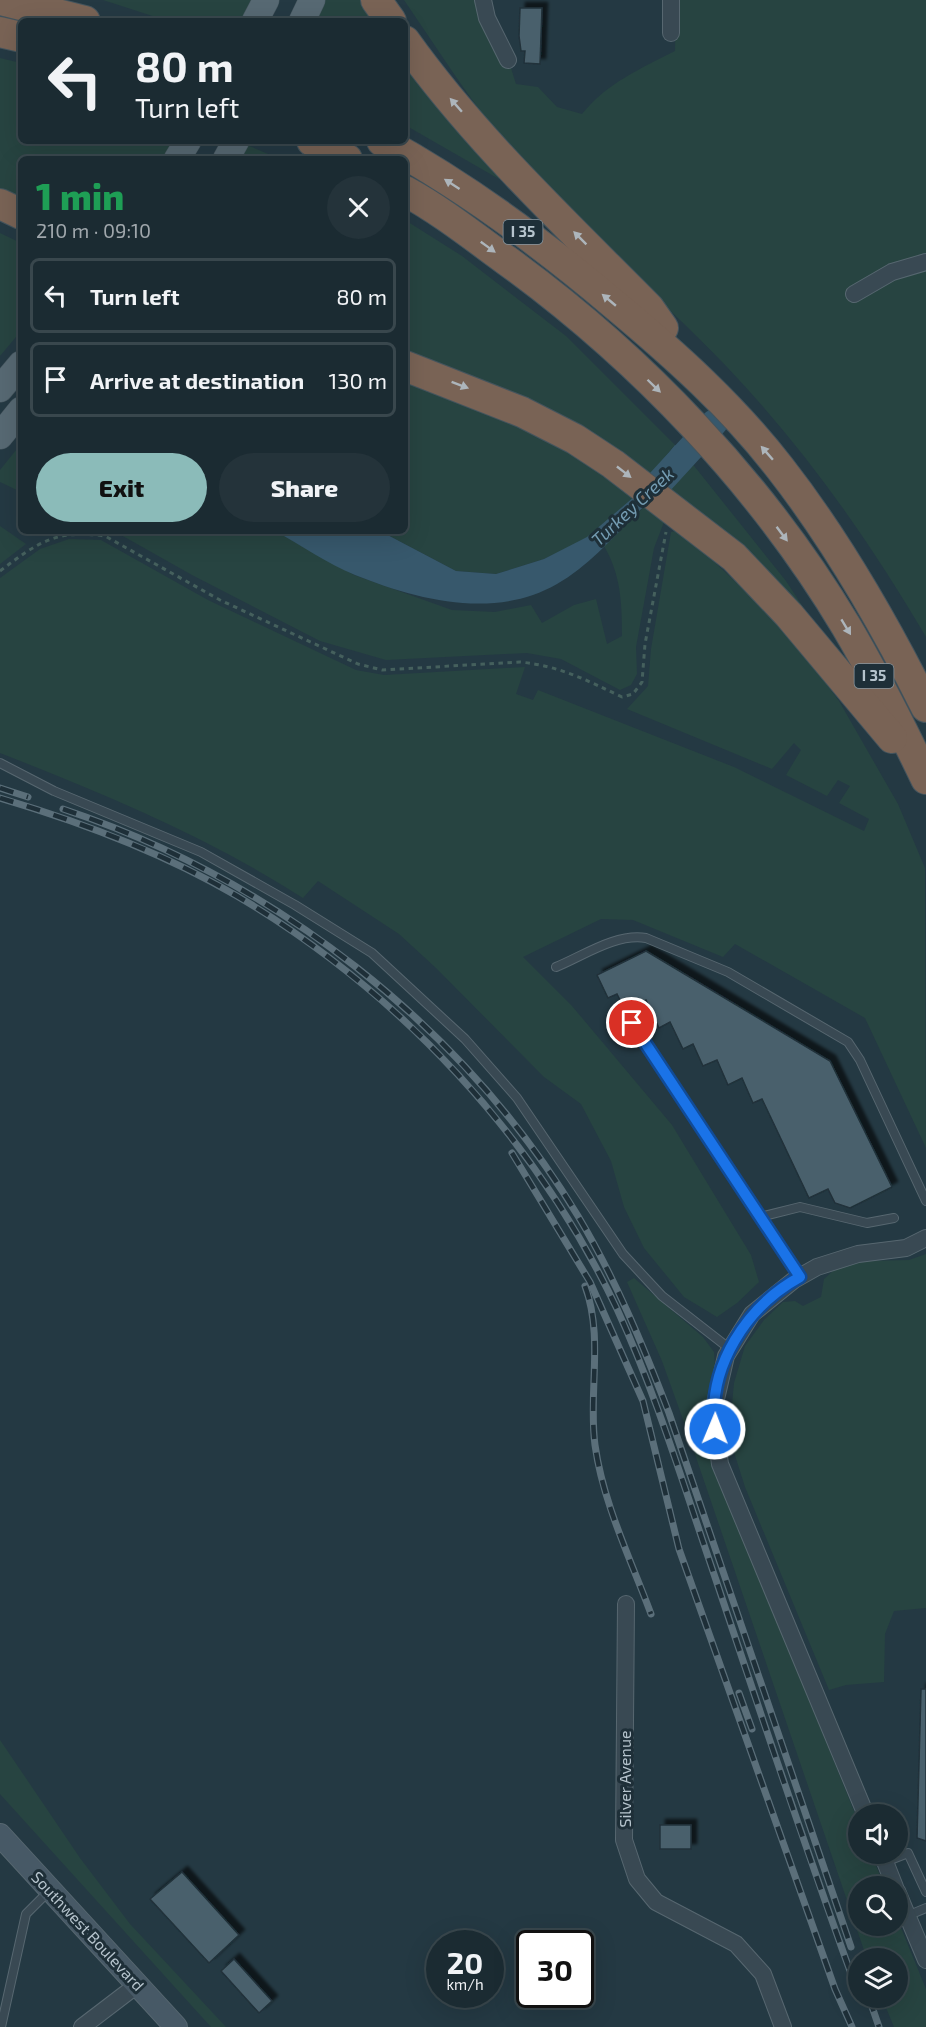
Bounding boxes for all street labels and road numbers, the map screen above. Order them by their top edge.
road number: I 35 [504,220,542,244]
road number: I 35 [854,664,894,688]
street label: Silver Avenue [615,1730,634,1828]
street label: Southwest Boulevard [28,1867,149,1994]

